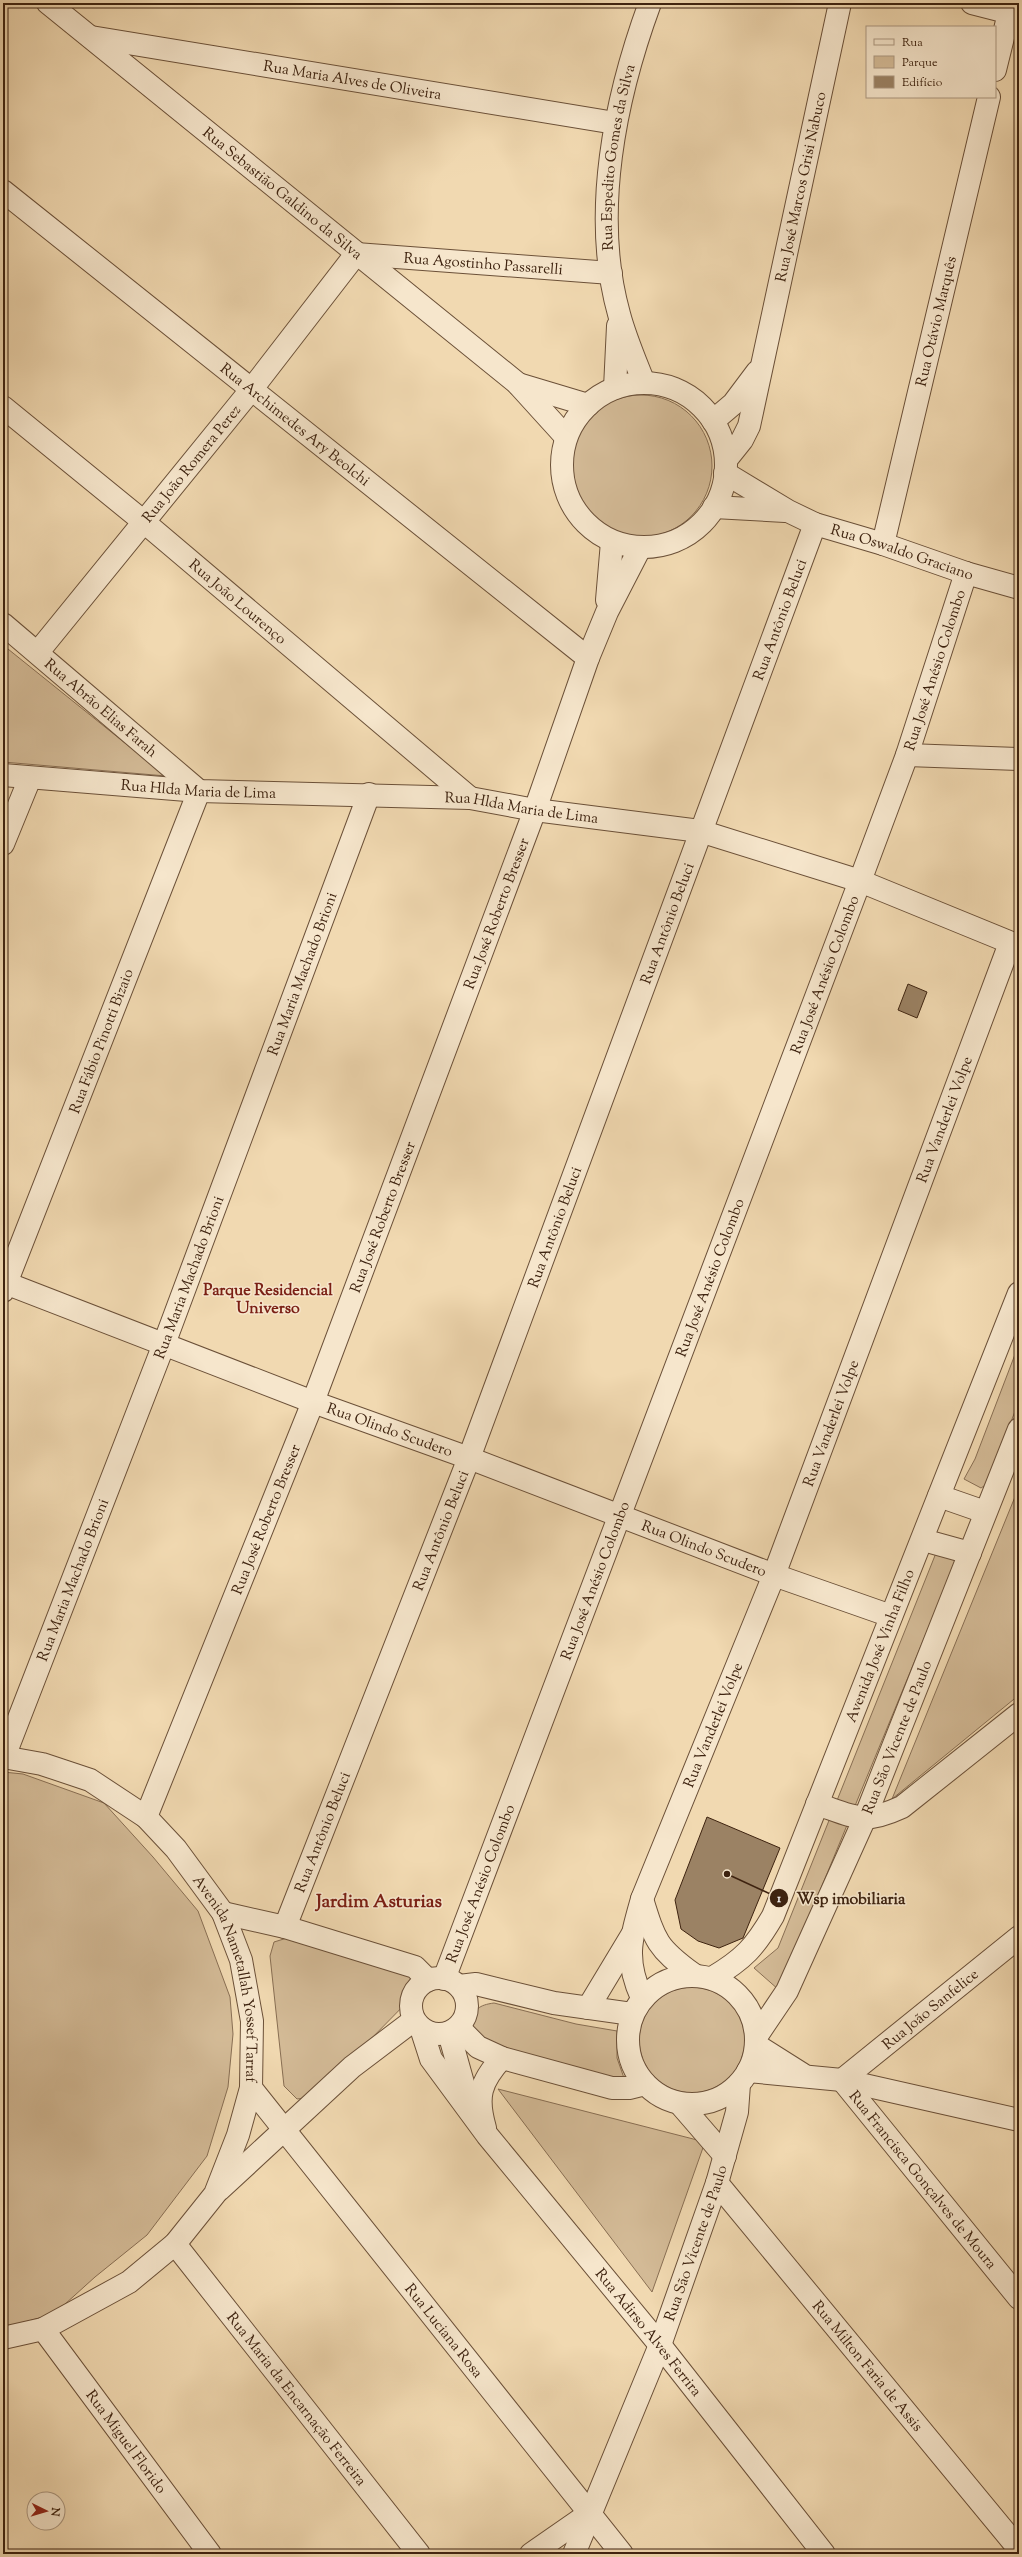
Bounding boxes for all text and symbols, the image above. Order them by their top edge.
legend [866,26,996,98]
text: Rua [902,34,923,52]
text: Parque [902,54,938,72]
street label: Rua Maria Alves de Oliveira [262,56,443,106]
street label: Rua Espedito Gomes da Silva [598,62,642,251]
text: Edifício [902,74,943,92]
street label: Rua José Marcos Grisi Nabuco [771,90,833,284]
street label: Rua Sebastião Galdino da Silva [197,123,366,266]
street label: Rua Agostinho Passarelli [403,249,563,281]
street label: Rua Otávio Marquês [912,254,963,389]
street label: Rua Archimedes Ary Beolchi [215,359,374,492]
street label: Rua João Romera Perez [138,401,247,528]
street label: Rua Oswaldo Graciano [828,520,975,587]
street label: Rua João Lourenço [184,555,290,650]
street label: Rua Antônio Beluci [749,556,813,684]
street label: Rua José Anésio Colombo [900,587,972,754]
street label: Rua Abrão Elias Farah [39,654,162,763]
street label: Rua Hlda Maria de Lima [120,776,276,805]
street label: Rua Hlda Maria de Lima [444,788,600,830]
street label: Rua José Roberto Bresser [460,835,536,993]
street label: Rua Antônio Beluci [636,860,701,987]
street label: Rua Maria Machado Brioni [263,890,343,1059]
street label: Rua José Anésio Colombo [786,893,865,1057]
street label: Rua Fábio Pinotti Bizaio [65,966,140,1117]
street label: Rua Vanderlei Volpe [912,1054,979,1186]
street label: Rua José Roberto Bresser [346,1138,422,1296]
street label: Rua Antônio Beluci [524,1164,588,1291]
street label: Rua Maria Machado Brioni [150,1193,230,1363]
street label: Rua José Anésio Colombo [672,1196,751,1360]
district label: Parque Residencial Universo [203,1280,333,1321]
street label: Rua Vanderlei Volpe [799,1357,865,1490]
street label: Rua Olindo Scudero [323,1399,455,1463]
street label: Rua José Roberto Bresser [228,1441,307,1598]
street label: Rua Antônio Beluci [409,1468,475,1594]
street label: Rua Maria Machado Brioni [33,1496,115,1665]
street label: Rua José Anésio Colombo [557,1499,636,1663]
street label: Rua Olindo Scudero [638,1516,769,1583]
street label: Avenida José Vinha Filho [841,1567,921,1726]
street label: Rua São Vicente de Paulo [858,1658,938,1818]
street label: Rua Vanderlei Volpe [679,1660,749,1791]
street label: Rua Antônio Beluci [291,1769,357,1896]
street label: Rua José Anésio Colombo [442,1802,521,1966]
street label: Avenida Nametallah Yossef Tarraf [187,1871,261,2083]
callout: Wsp imobiliaria [769,1884,914,1912]
district label: Jardim Asturias [314,1889,443,1916]
text: Wsp imobiliaria [797,1889,906,1912]
text: 1 [776,1890,782,1908]
street label: Rua João Sanfelice [878,1965,984,2056]
street label: Rua Francisca Gonçalves de Moura [843,2087,1001,2274]
street label: Rua São Vicente de Paulo [660,2163,733,2324]
street label: Rua Adirso Alves Ferrira [589,2265,706,2402]
street label: Rua Luciana Rosa [399,2280,487,2383]
street label: Rua Milton Faria de Assis [806,2297,927,2437]
street label: Rua Maria da Encarnação Ferreira [221,2308,371,2491]
street label: Rua Miguel Florido [80,2386,171,2498]
north arrow [26,2491,66,2531]
text: N [47,2506,63,2517]

